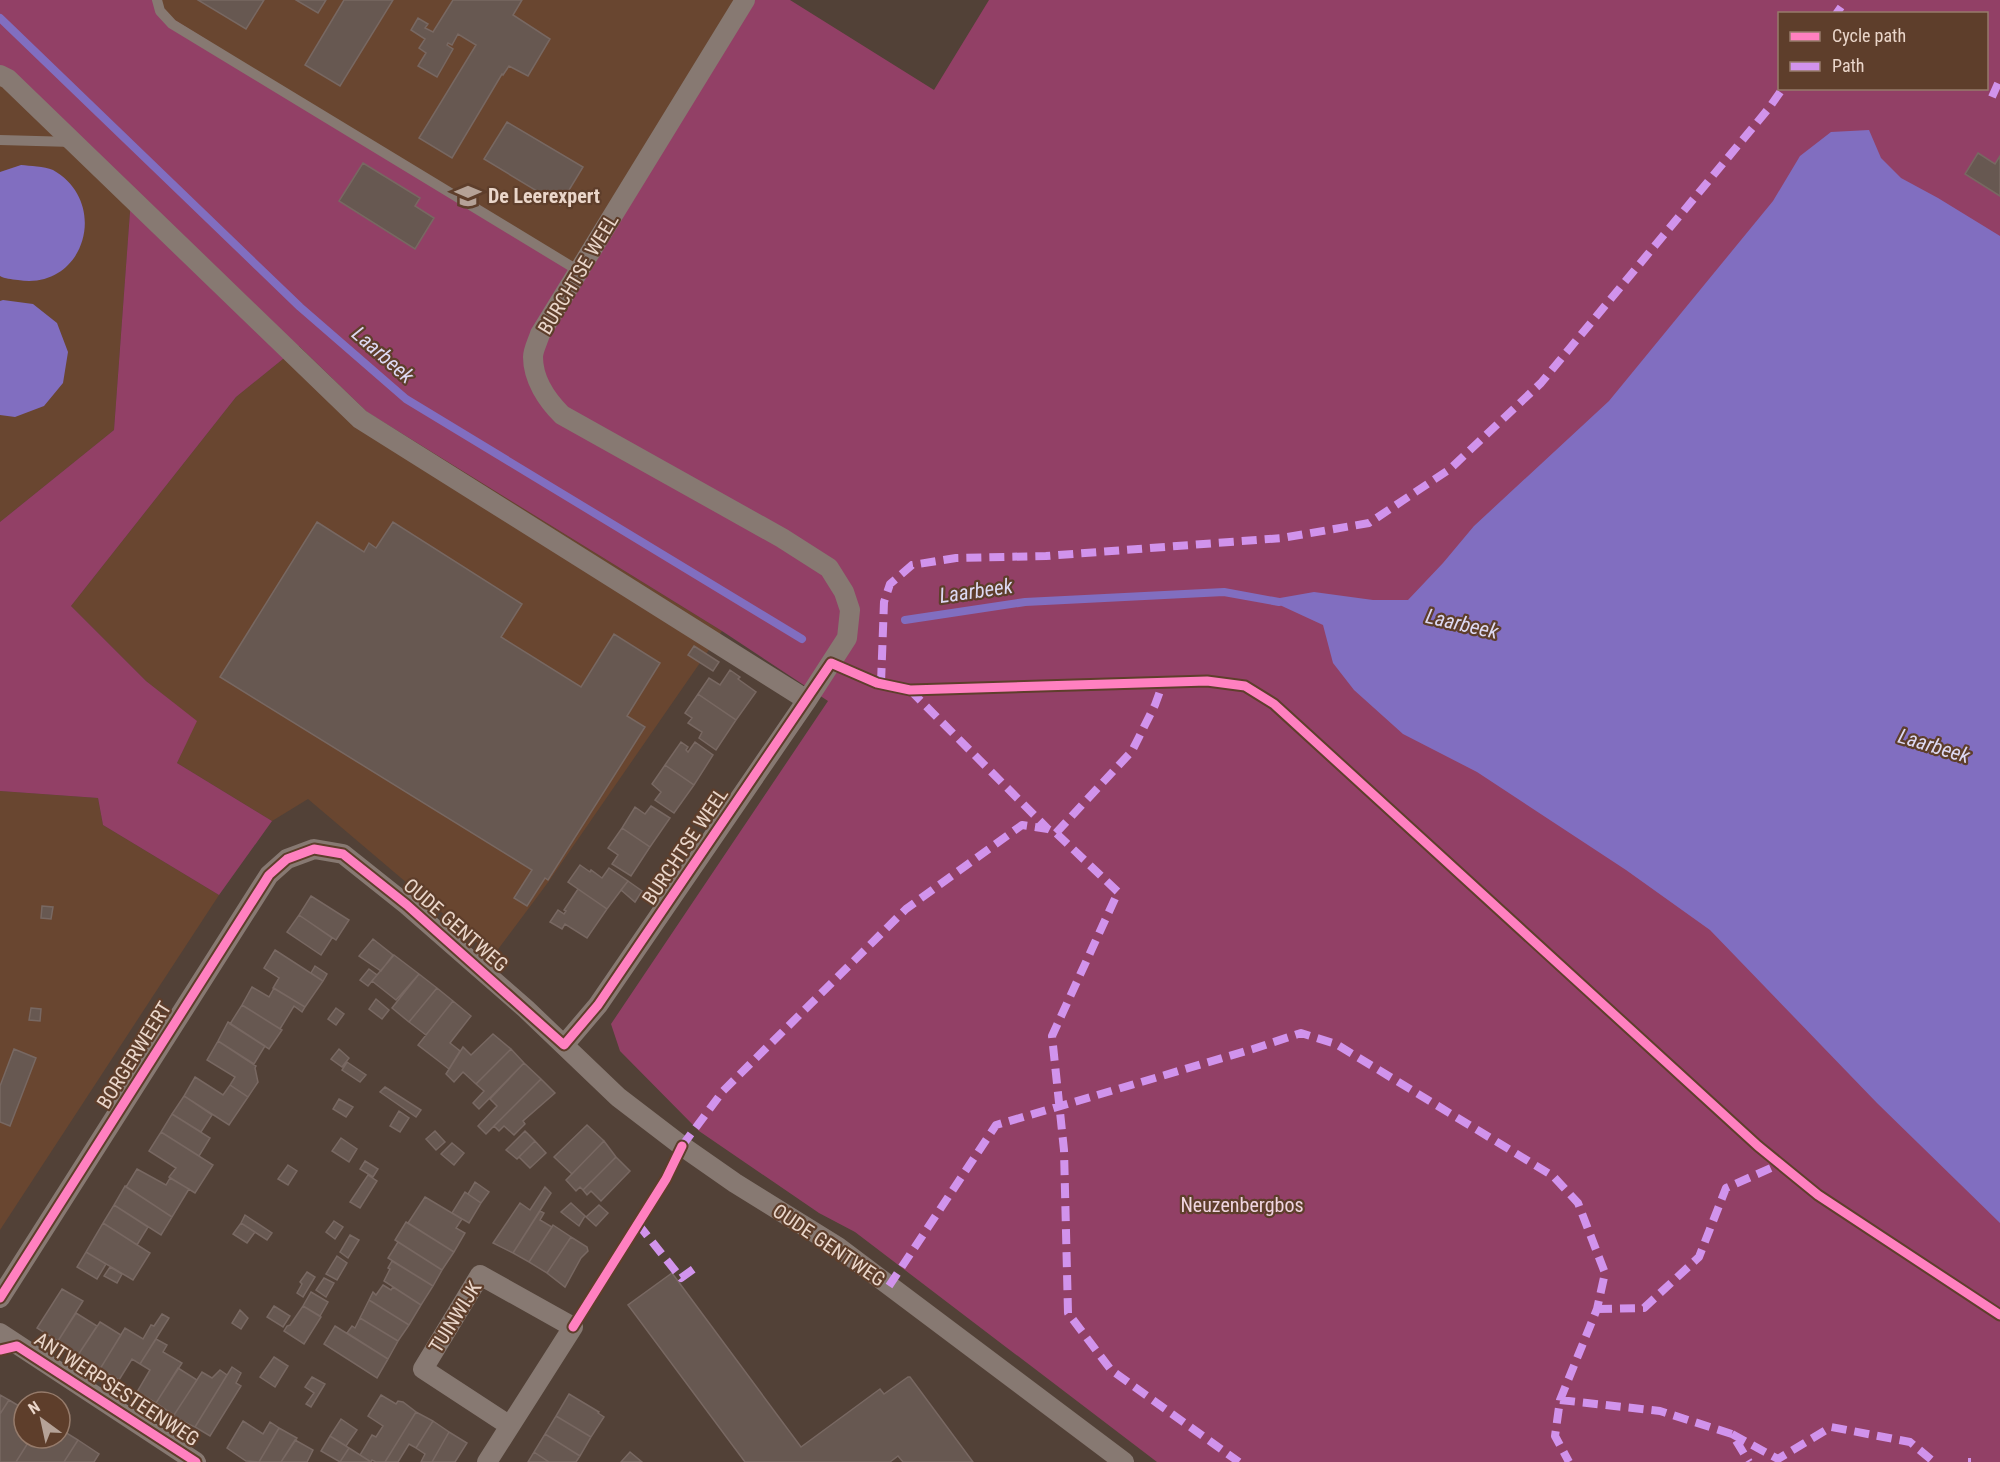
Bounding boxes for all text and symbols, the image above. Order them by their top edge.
legend [1778,12,1988,90]
text: Cycle path [1832,25,1906,46]
text: Path [1832,55,1865,76]
school or university icon: De Leerexpert [453,181,483,211]
place label: De Leerexpert [488,184,600,208]
street label: BURCHTSE WEEL [533,210,623,338]
water label: Laarbeek [347,322,419,389]
water label: Laarbeek [938,574,1015,608]
water label: Laarbeek [1423,604,1501,644]
water label: Laarbeek [1895,724,1974,768]
street label: BURCHTSE WEEL [637,783,733,909]
street label: OUDE GENTWEG [399,873,513,977]
street label: BORGERWEERT [92,997,176,1113]
park label: Neuzenbergbos [1180,1193,1304,1217]
street label: OUDE GENTWEG [768,1199,890,1291]
street label: TUINWIJK [424,1277,486,1357]
street label: ANTWERPSESTEENWEG [30,1327,204,1451]
north arrow [12,1390,72,1450]

